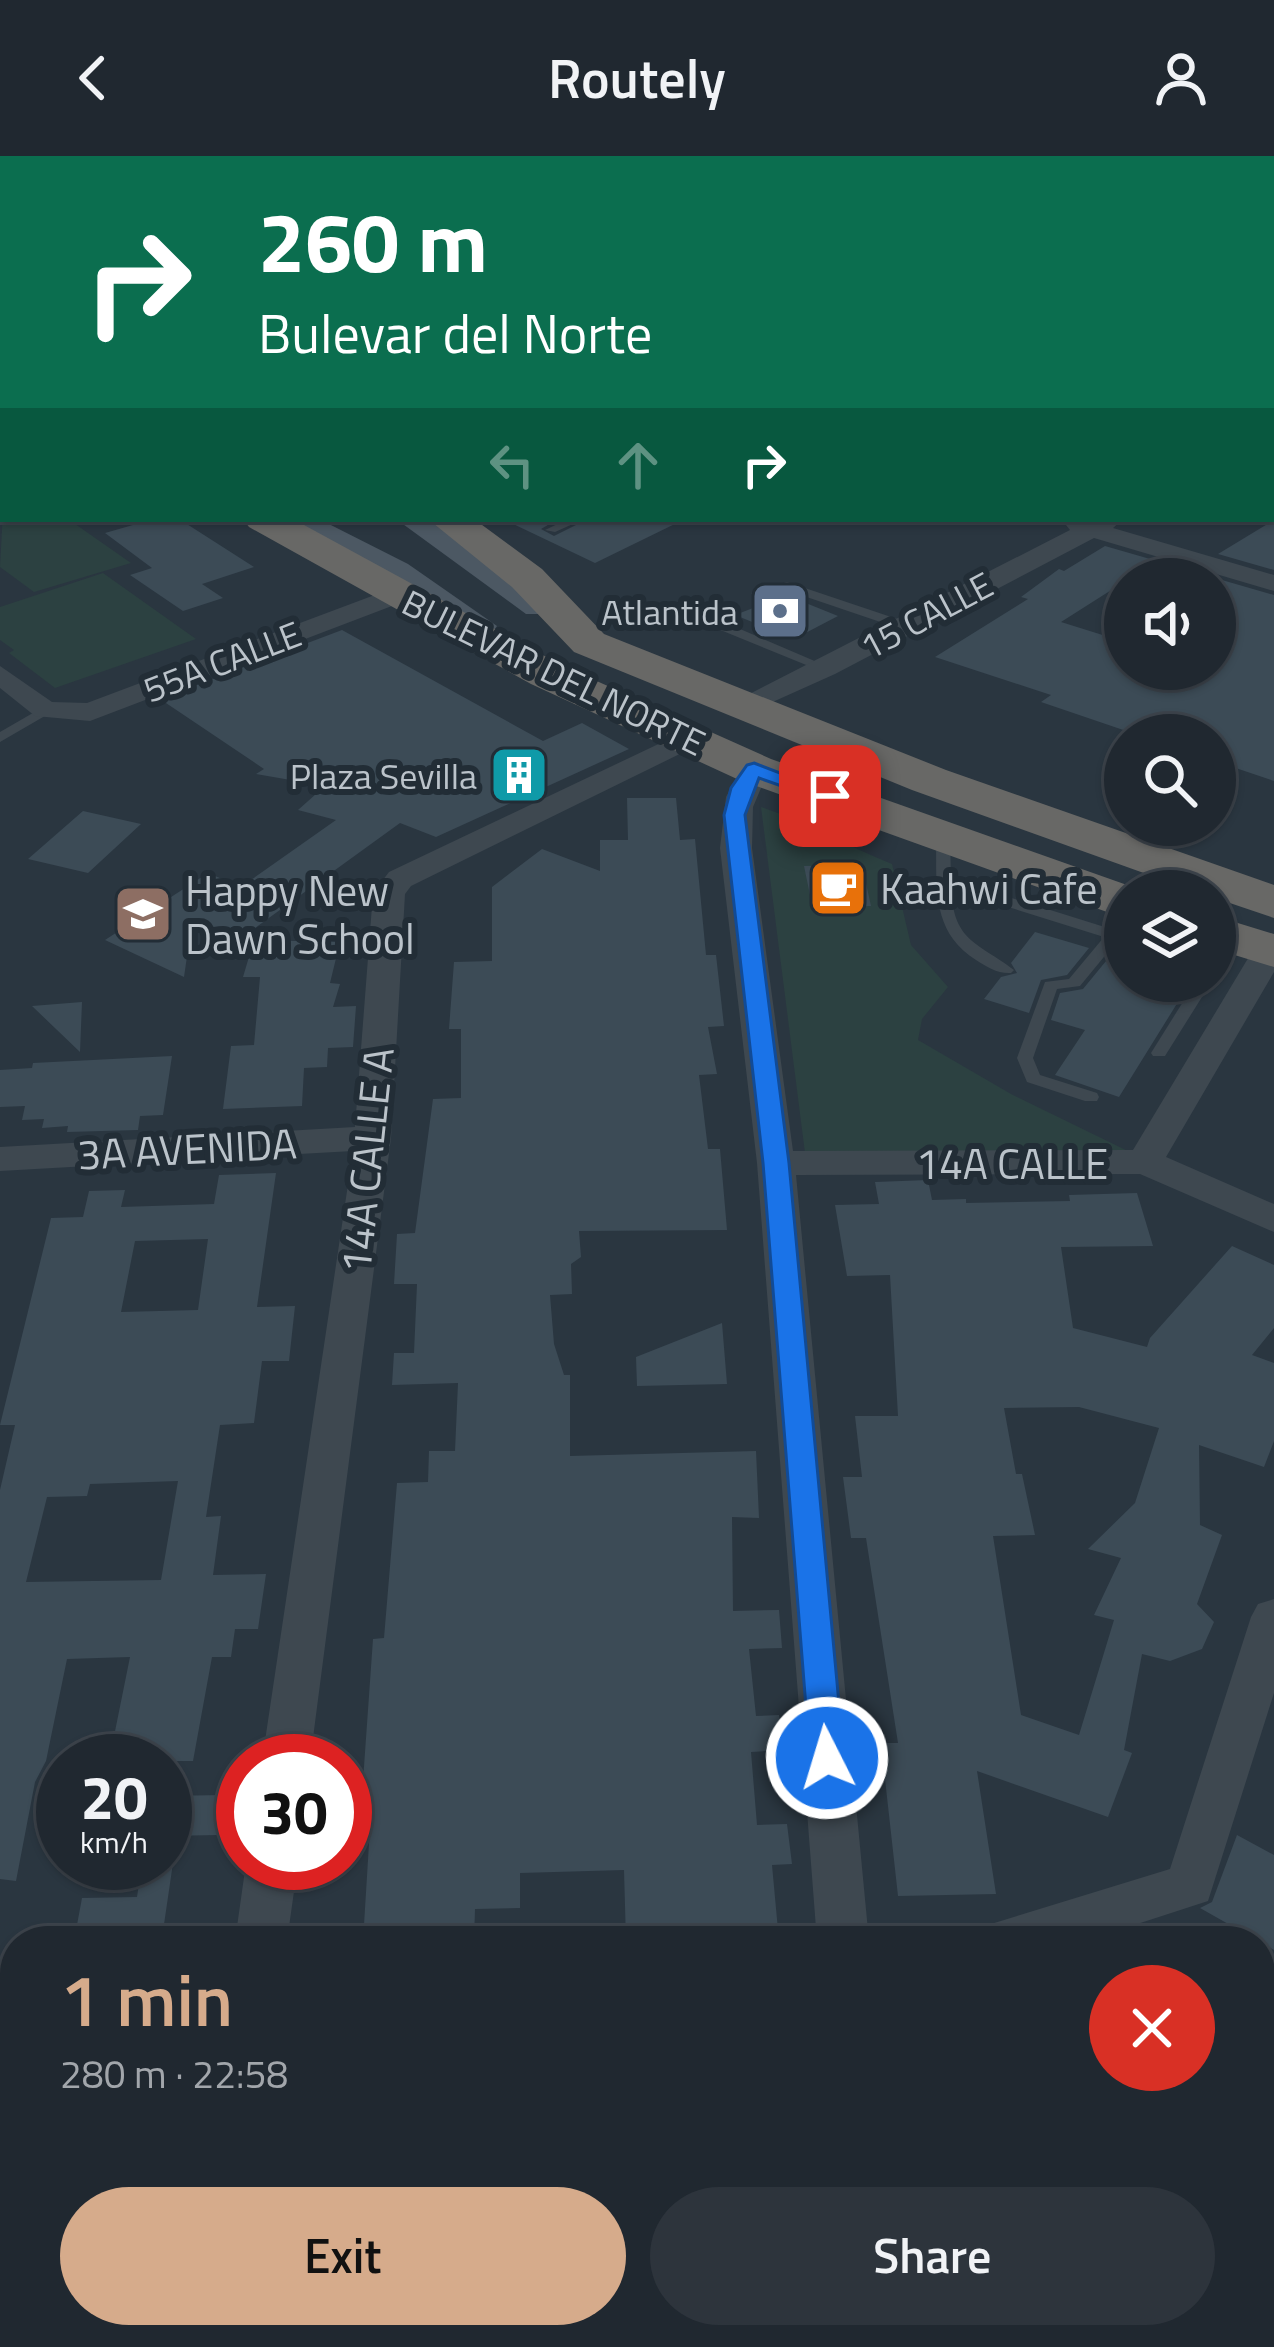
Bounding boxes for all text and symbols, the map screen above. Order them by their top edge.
text: Routely [548,37,726,119]
icon: back [60,45,126,111]
icon: person [1148,45,1214,111]
text: 260 m [258,177,488,305]
icon: right [60,204,216,360]
text: Bulevar del Norte [258,292,652,374]
icon: left [479,432,545,498]
icon: ahead [605,432,671,498]
icon: right [731,432,797,498]
street label: 15 CALLE [850,557,1002,673]
map controls [1104,558,1236,1002]
button: sound [1104,558,1236,690]
street label: BULEVAR DEL NORTE [393,575,715,769]
bank icon: Atlantida [749,580,811,642]
place label: Atlantida [601,584,738,639]
street label: 55A CALLE [135,606,309,716]
button: search [1104,714,1236,846]
building icon: Plaza Sevilla [488,744,550,806]
pin [779,745,881,847]
place label: Plaza Sevilla [290,748,477,803]
icon: arrive [797,763,863,829]
place label: Kaahwi Cafe [880,856,1097,920]
cafe icon: Kaahwi Cafe [807,857,869,919]
place label: Happy New Dawn School [185,858,415,970]
button: layers [1104,870,1236,1002]
school or university icon: Happy New Dawn School [112,883,174,945]
street label: 14A CALLE A [322,1044,410,1276]
street label: 3A AVENIDA [76,1110,298,1186]
street label: 14A CALLE [916,1131,1108,1195]
position arrow [764,1695,890,1821]
speed limit sign: 30 [216,1734,372,1890]
text: 20 [80,1751,148,1842]
text: km/h [80,1819,148,1865]
text: 1 min [60,1944,233,2054]
button: close [1089,1965,1215,2091]
text: 280 m · 22:58 [60,2044,288,2103]
button: Exit [60,2187,626,2325]
button: Share [650,2187,1215,2325]

